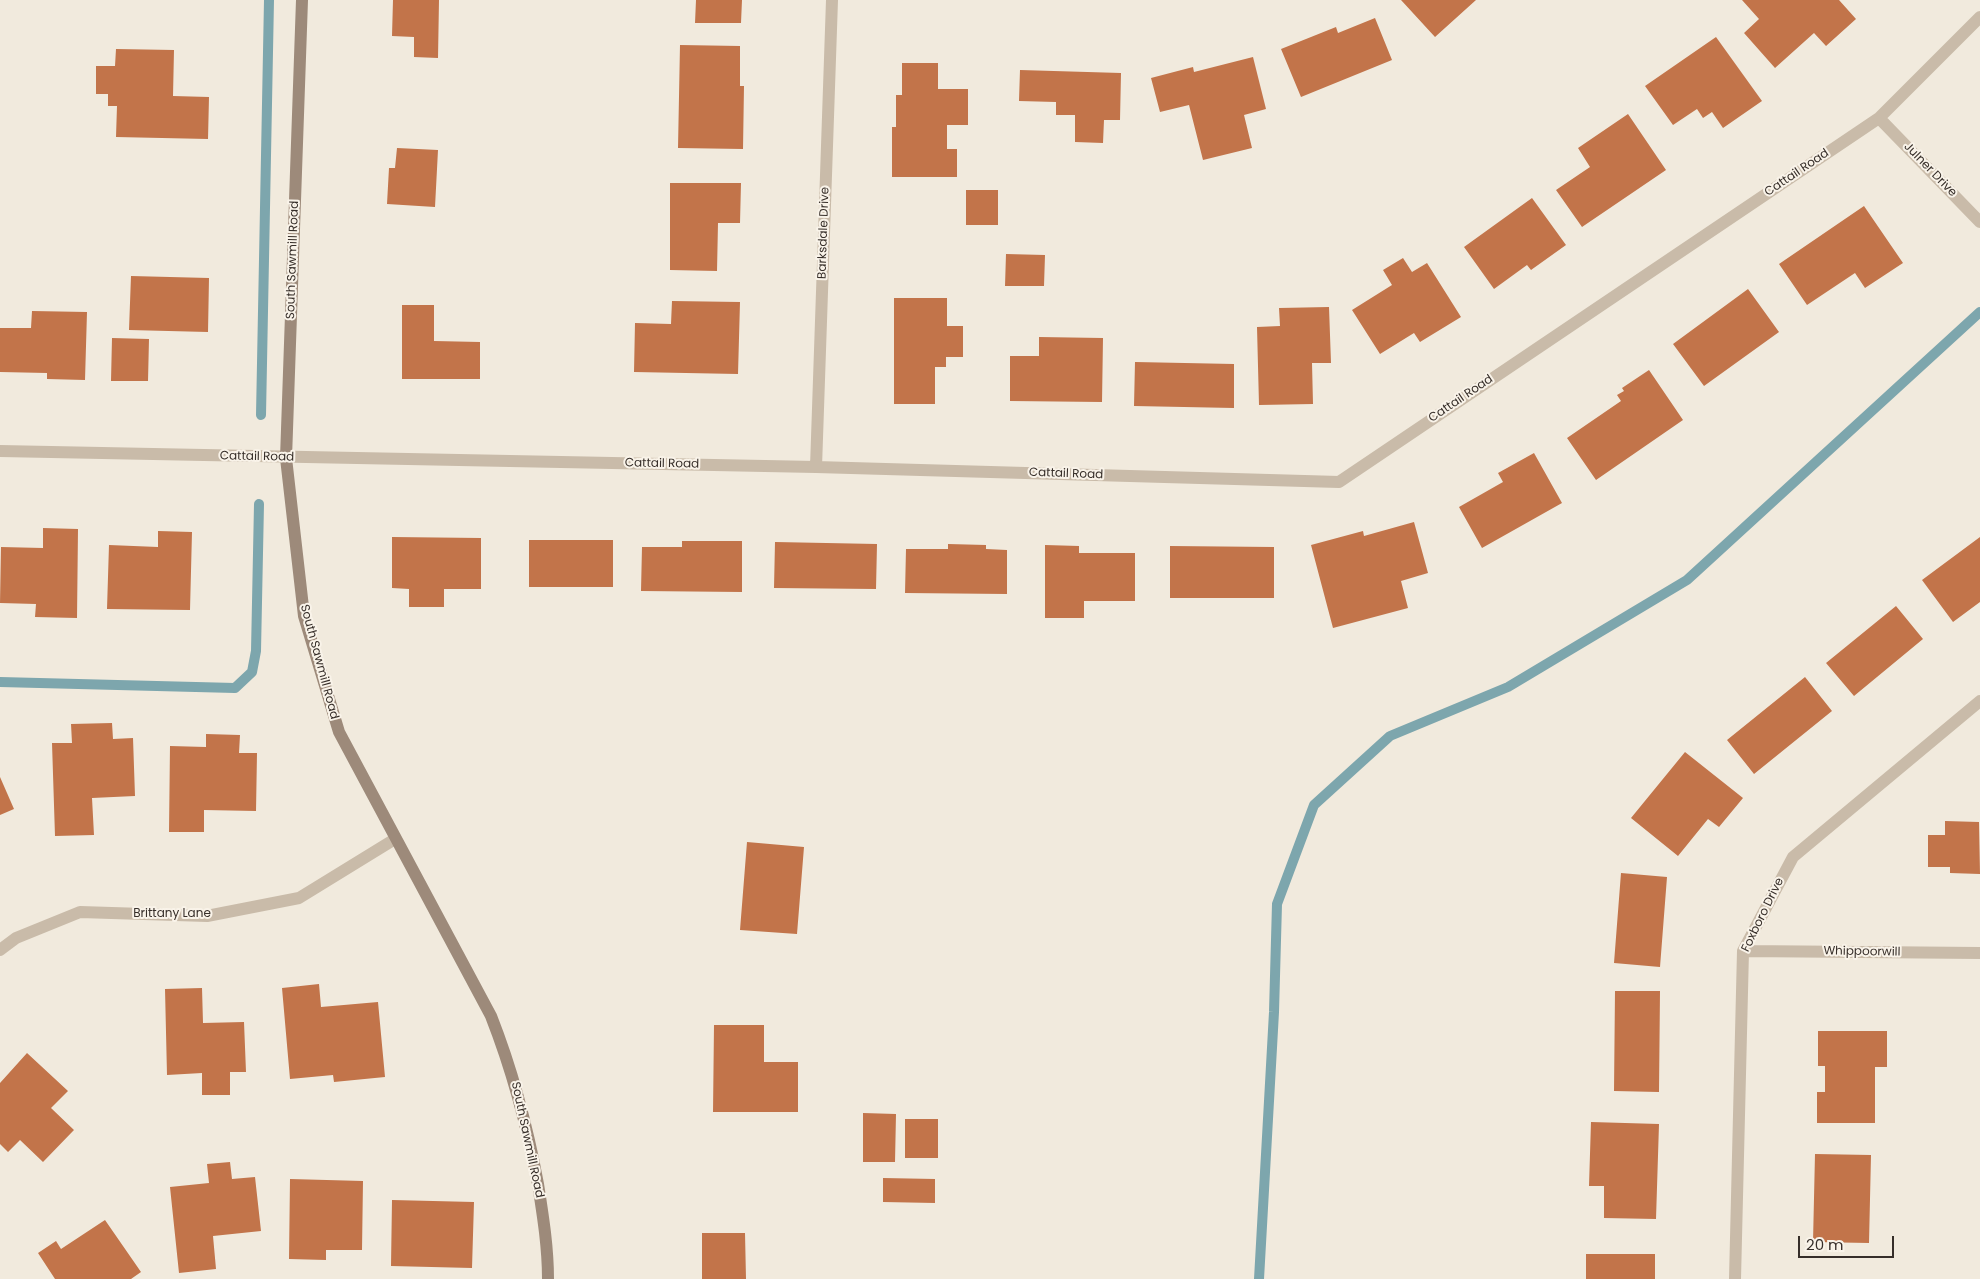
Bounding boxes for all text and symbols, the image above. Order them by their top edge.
street label: Julner Drive [1901,140,1959,200]
street label: Cattail Road [1762,146,1832,200]
street label: Barksdale Drive [815,187,833,279]
street label: South Sawmill Road [284,201,302,319]
street label: Cattail Road [1426,372,1496,426]
street label: Cattail Road [220,449,294,465]
street label: Cattail Road [625,456,699,472]
street label: Cattail Road [1029,466,1103,482]
street label: South Sawmill Road [297,603,341,721]
street label: Foxboro Drive [1739,876,1787,954]
street label: Brittany Lane [133,907,211,921]
street label: Whippoorwill [1823,944,1901,960]
street label: South Sawmill Road [508,1081,546,1199]
scale bar [1800,1226,1896,1258]
text: 20 m [1806,1234,1844,1255]

